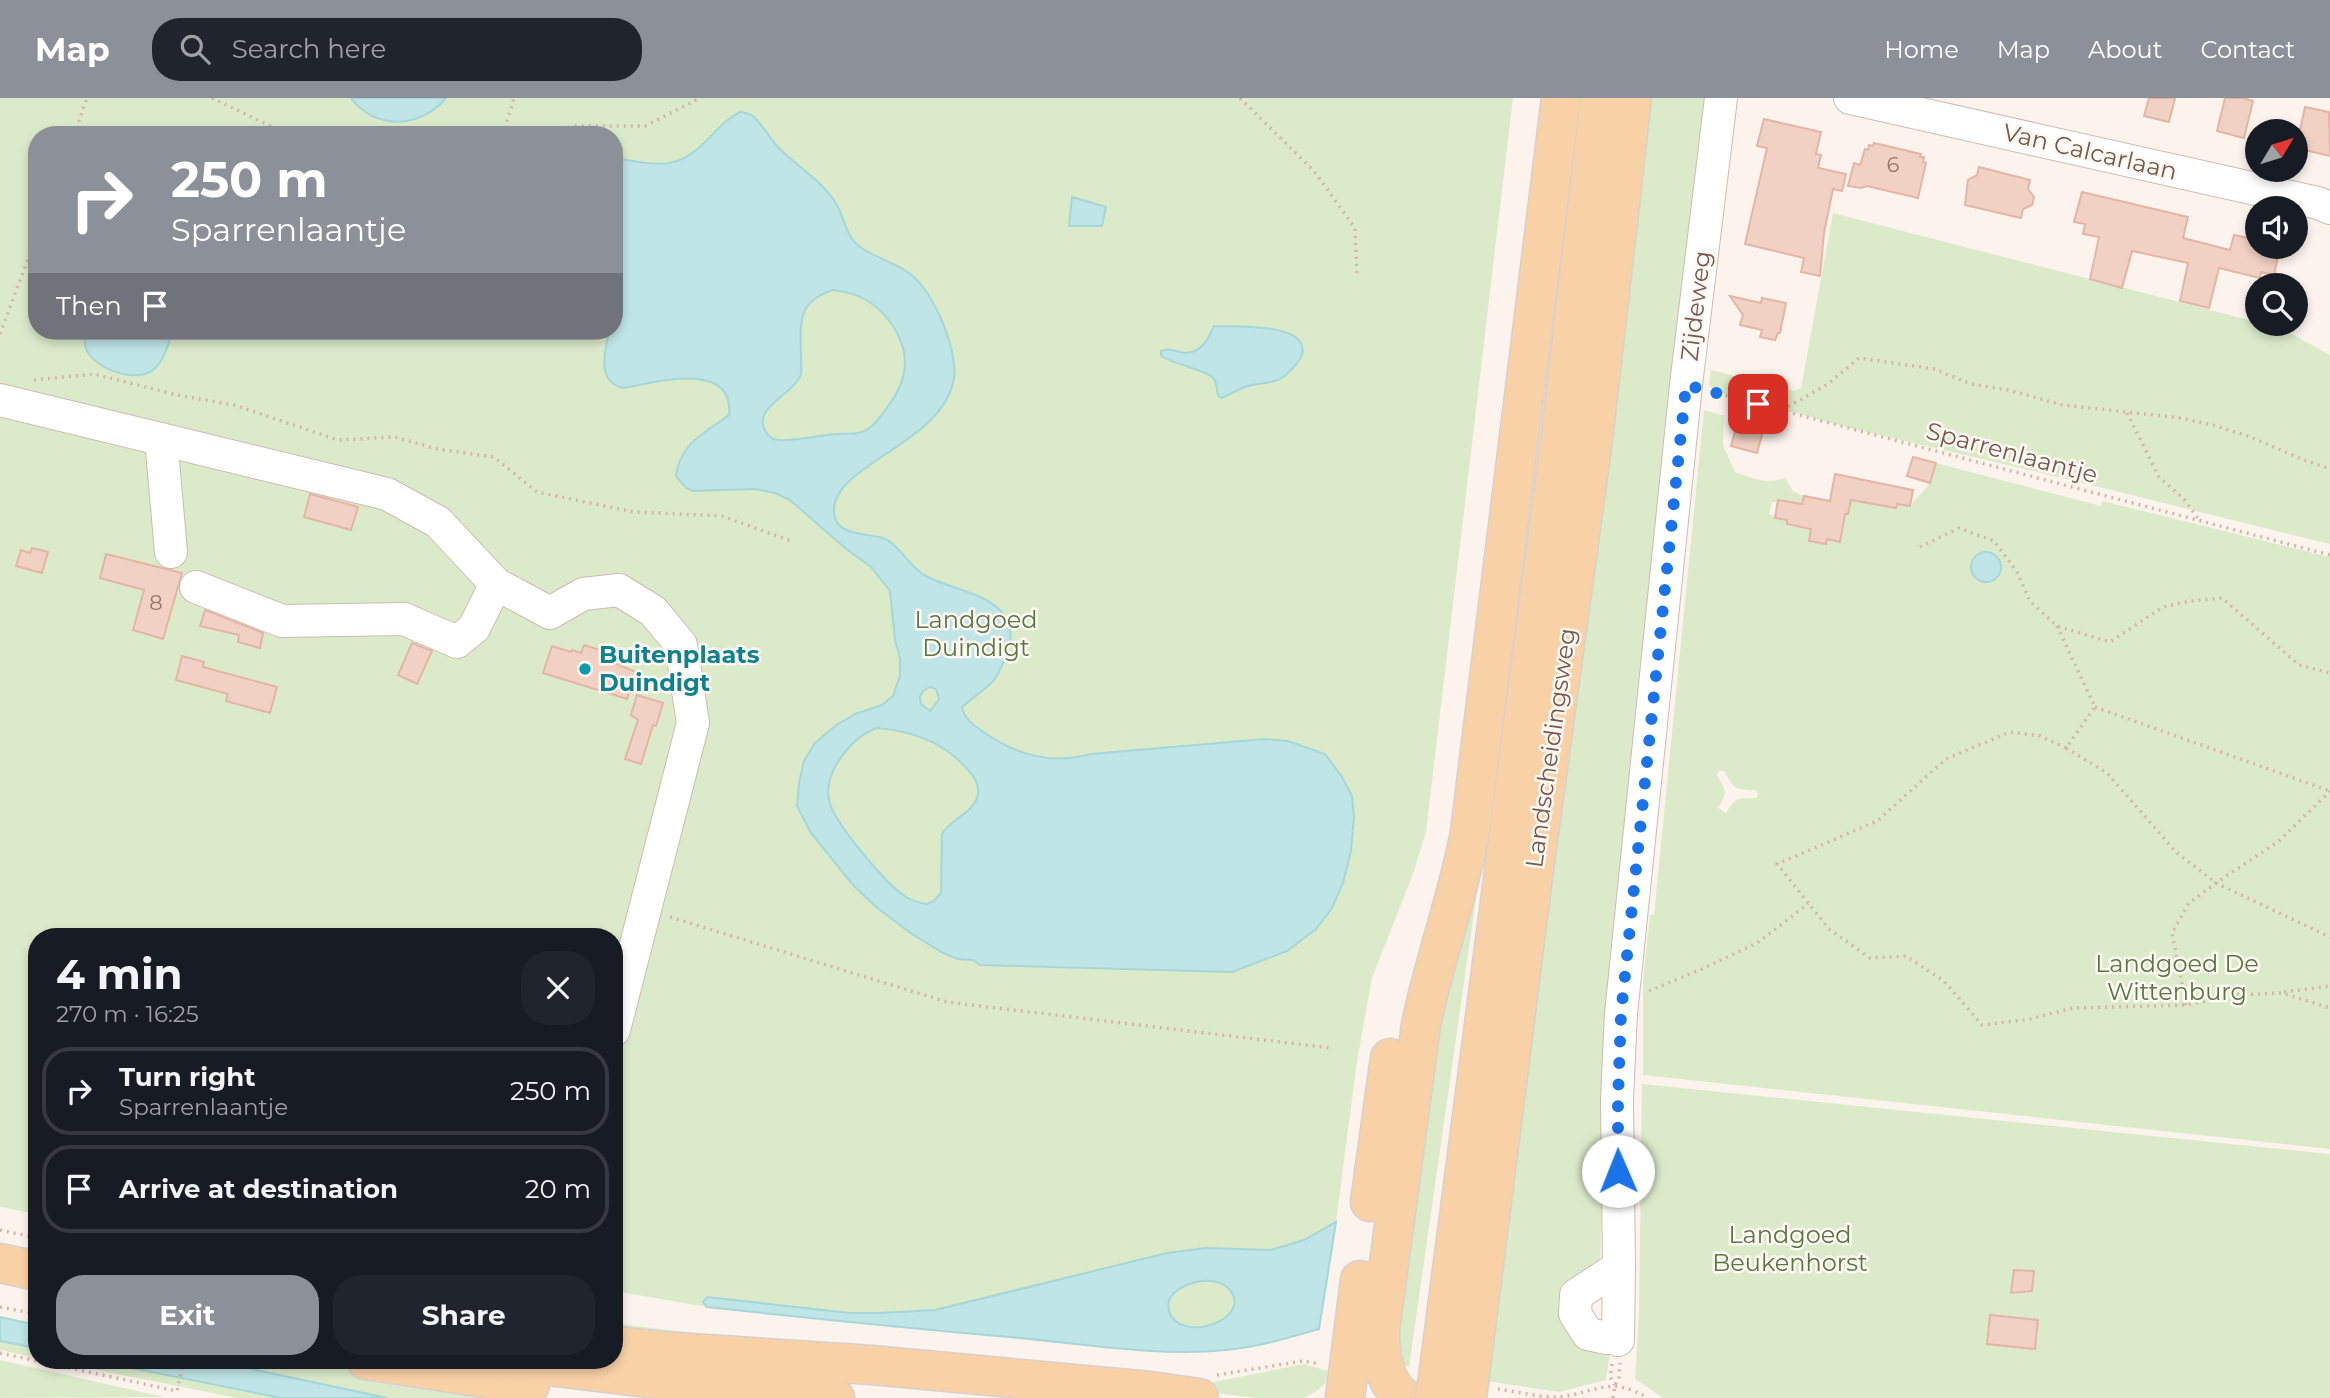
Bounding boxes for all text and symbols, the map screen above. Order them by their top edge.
search box [152,18,642,81]
text: Map [35,29,110,69]
icon: search [176,30,214,68]
text: Search here [232,33,386,65]
text: Home [1884,35,1959,64]
text: Map [1997,35,2050,64]
text: About [2088,35,2162,64]
text: Contact [2200,35,2295,64]
street label: Van Calcarlaan [2000,117,2180,186]
north arrow [2245,119,2308,182]
map controls [2245,119,2308,336]
text: 250 m [171,150,328,209]
house number: 6 [1887,152,1900,177]
icon: right [56,154,147,245]
button: sound [2245,196,2308,259]
text: Sparrenlaantje [171,210,406,249]
street label: Zijdeweg [1674,249,1717,363]
button: search [2245,273,2308,336]
icon: arrive [136,287,174,325]
text: Then [56,290,122,322]
pin [1728,374,1788,434]
icon: arrive [1739,385,1777,423]
street label: Sparrenlaantje [1923,416,2101,489]
house number: 8 [149,590,163,615]
park label: Landgoed Duindigt [914,605,1038,662]
street label: Landscheidingsweg [1519,626,1582,870]
place label: Buitenplaats Duindigt [599,640,760,697]
marker: Buitenplaats Duindigt [577,661,593,677]
text: 4 min [56,948,183,1000]
park label: Landgoed De Wittenburg [2095,949,2259,1006]
button: close [521,951,595,1025]
text: 270 m · 16:25 [56,1000,199,1028]
text: Turn right [119,1061,255,1093]
icon: right [60,1072,98,1110]
text: 250 m [510,1075,591,1107]
text: Sparrenlaantje [119,1093,288,1121]
position arrow [1581,1134,1655,1208]
icon: arrive [60,1170,98,1208]
text: Arrive at destination [119,1173,398,1205]
text: 20 m [525,1173,591,1205]
park label: Landgoed Beukenhorst [1712,1220,1868,1277]
button: Exit [56,1275,319,1355]
button: Share [333,1275,595,1355]

